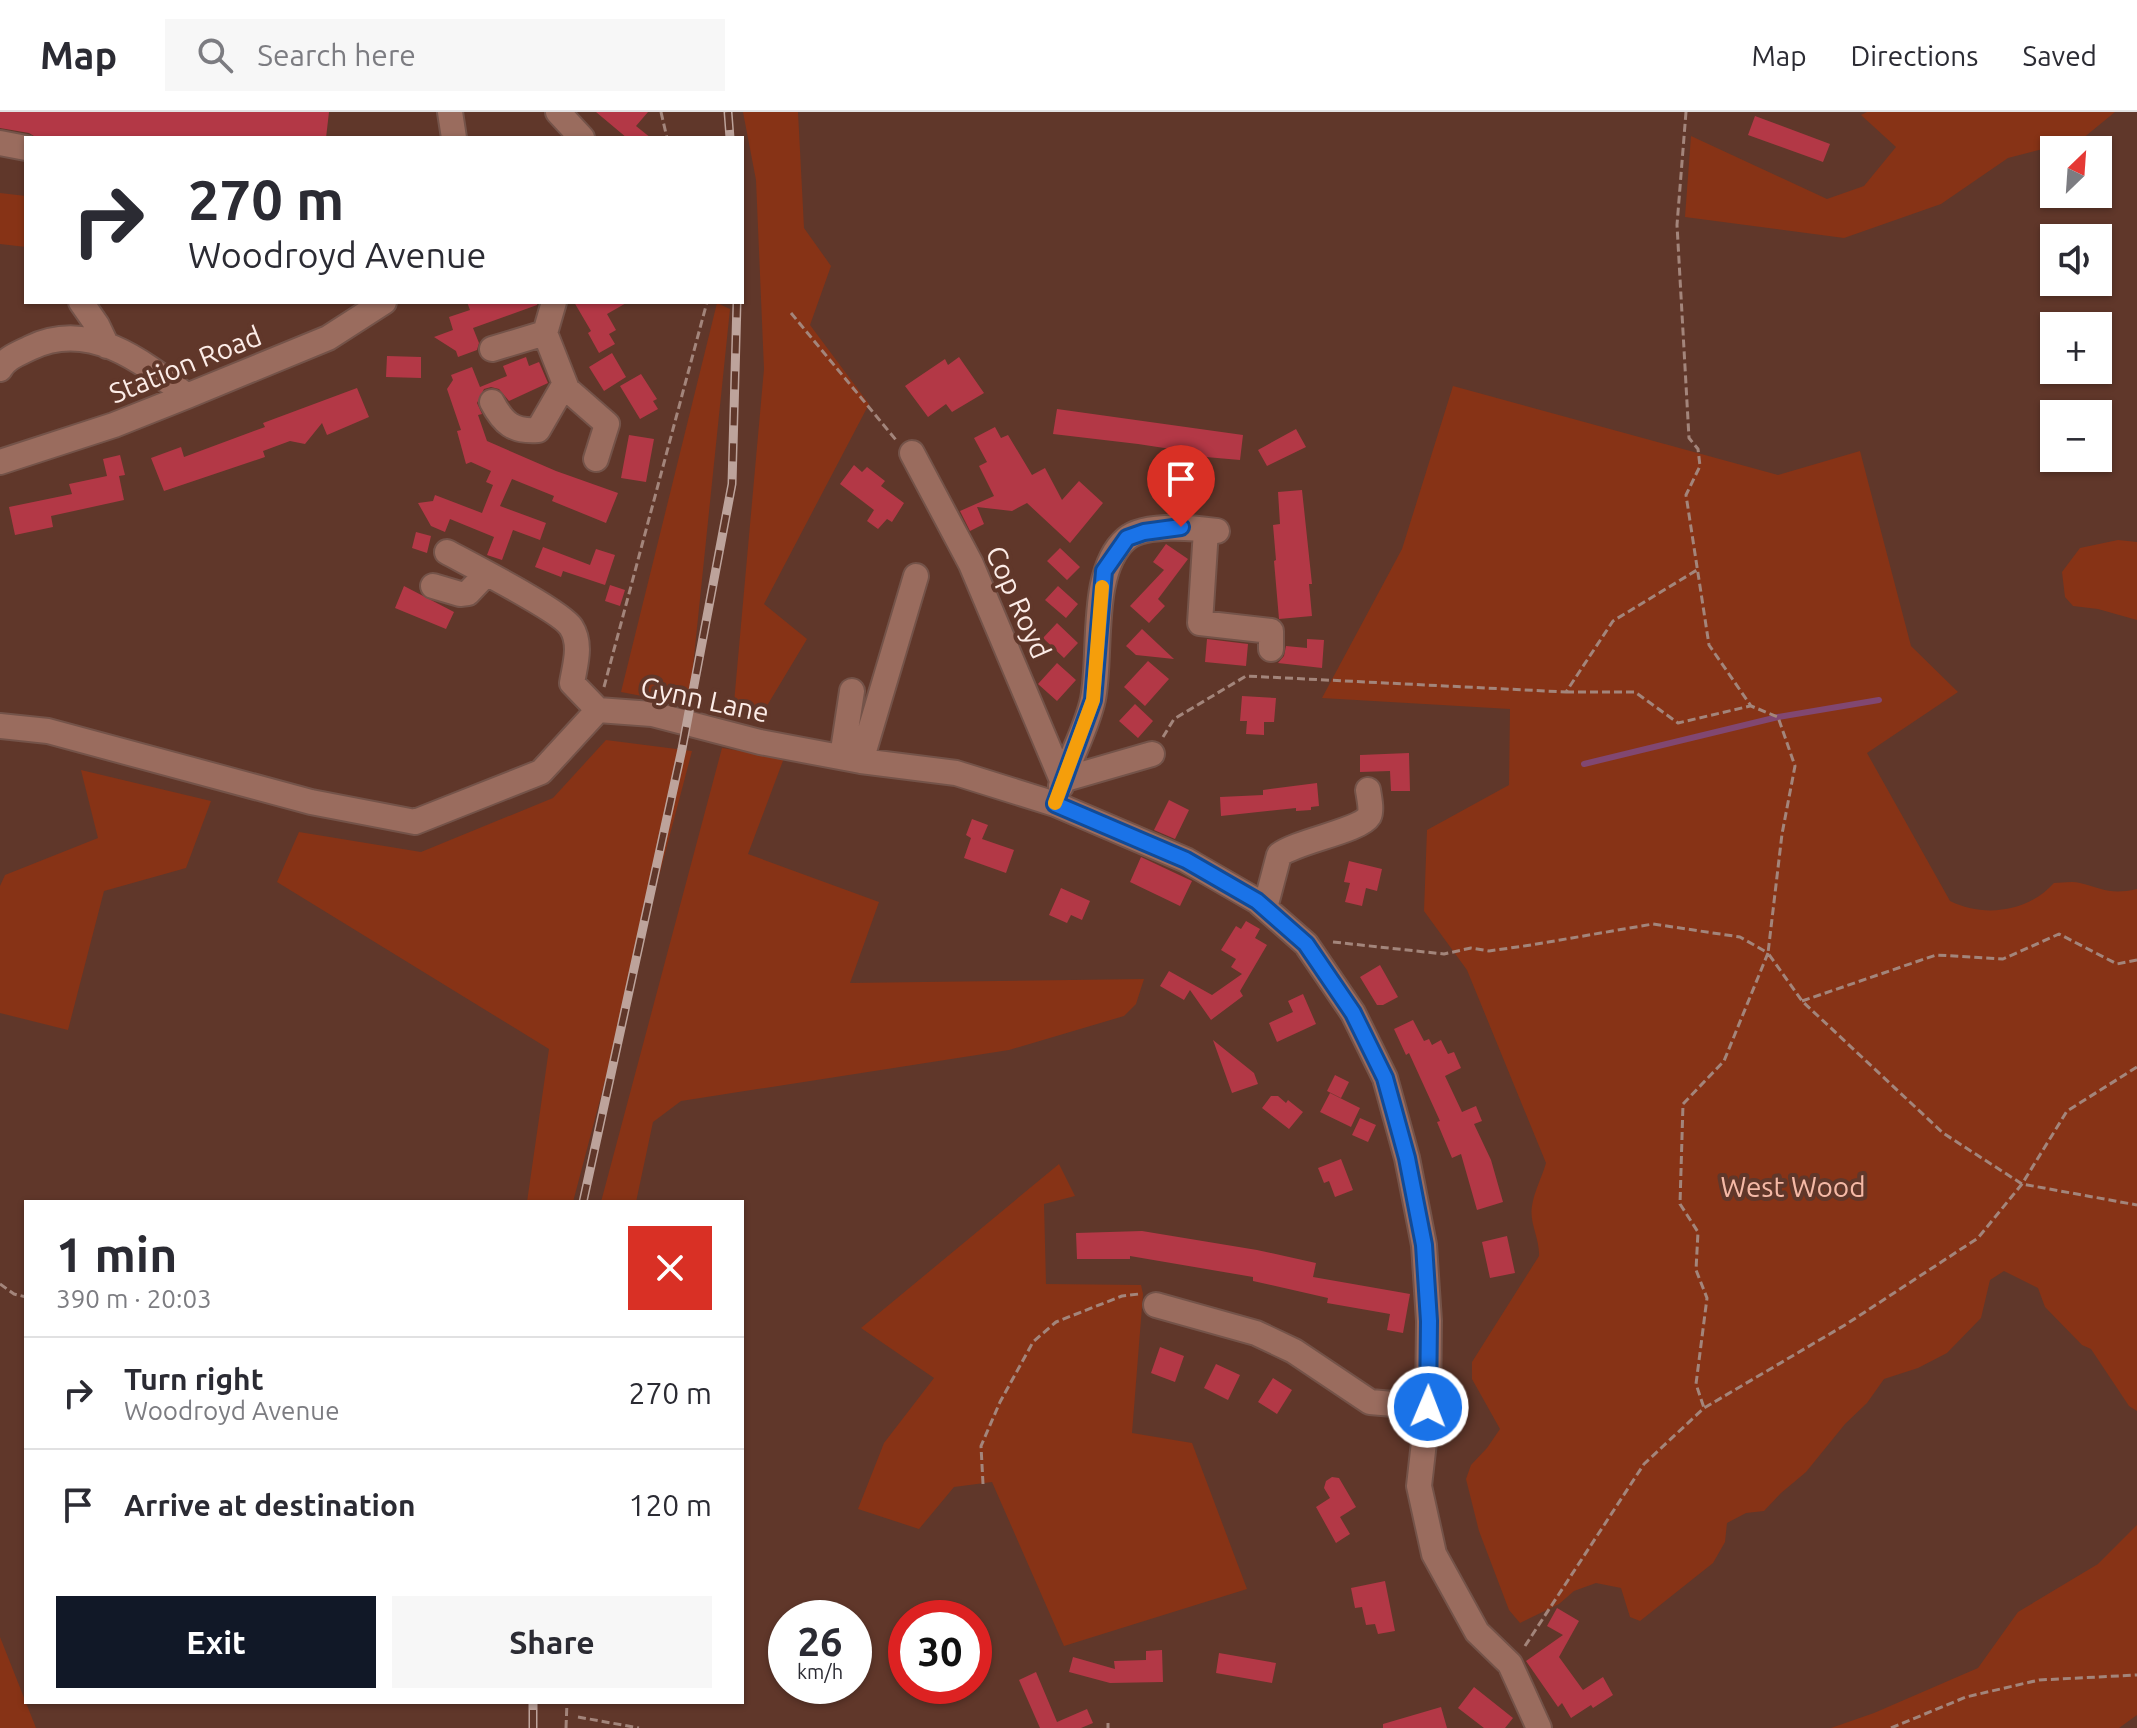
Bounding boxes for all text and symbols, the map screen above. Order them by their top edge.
search box [165,19,725,91]
icon: search [193,33,237,77]
text: Map [40,34,117,76]
text: Search here [257,38,416,72]
text: Map [1751,40,1807,71]
text: Directions [1851,40,1978,71]
text: Saved [2022,40,2097,71]
north arrow [2040,136,2112,208]
map controls [2040,136,2112,472]
icon: right [56,168,160,272]
text: 270 m [188,168,344,231]
button: sound [2040,224,2112,296]
text: Woodroyd Avenue [188,234,486,275]
button: + [2040,312,2112,384]
street label: Station Road [104,319,266,409]
button: − [2040,400,2112,472]
pin [1147,445,1215,527]
icon: arrive [1159,457,1203,501]
street label: Cop Royd [980,541,1058,663]
street label: Gynn Lane [638,670,772,728]
park label: West Wood [1720,1171,1866,1202]
button: close [628,1226,712,1310]
text: 1 min [56,1227,177,1281]
text: 390 m · 20:03 [56,1284,212,1313]
text: Turn right [124,1362,264,1396]
position arrow [1386,1365,1470,1449]
icon: right [56,1371,100,1415]
text: 270 m [628,1376,712,1410]
text: Woodroyd Avenue [124,1396,340,1425]
icon: arrive [56,1483,100,1527]
text: Arrive at destination [124,1488,416,1522]
text: 120 m [628,1488,712,1522]
button: Exit [56,1596,376,1688]
button: Share [392,1596,712,1688]
speed limit sign: 30 [888,1600,992,1704]
text: 26 [797,1619,843,1664]
text: km/h [797,1660,843,1683]

